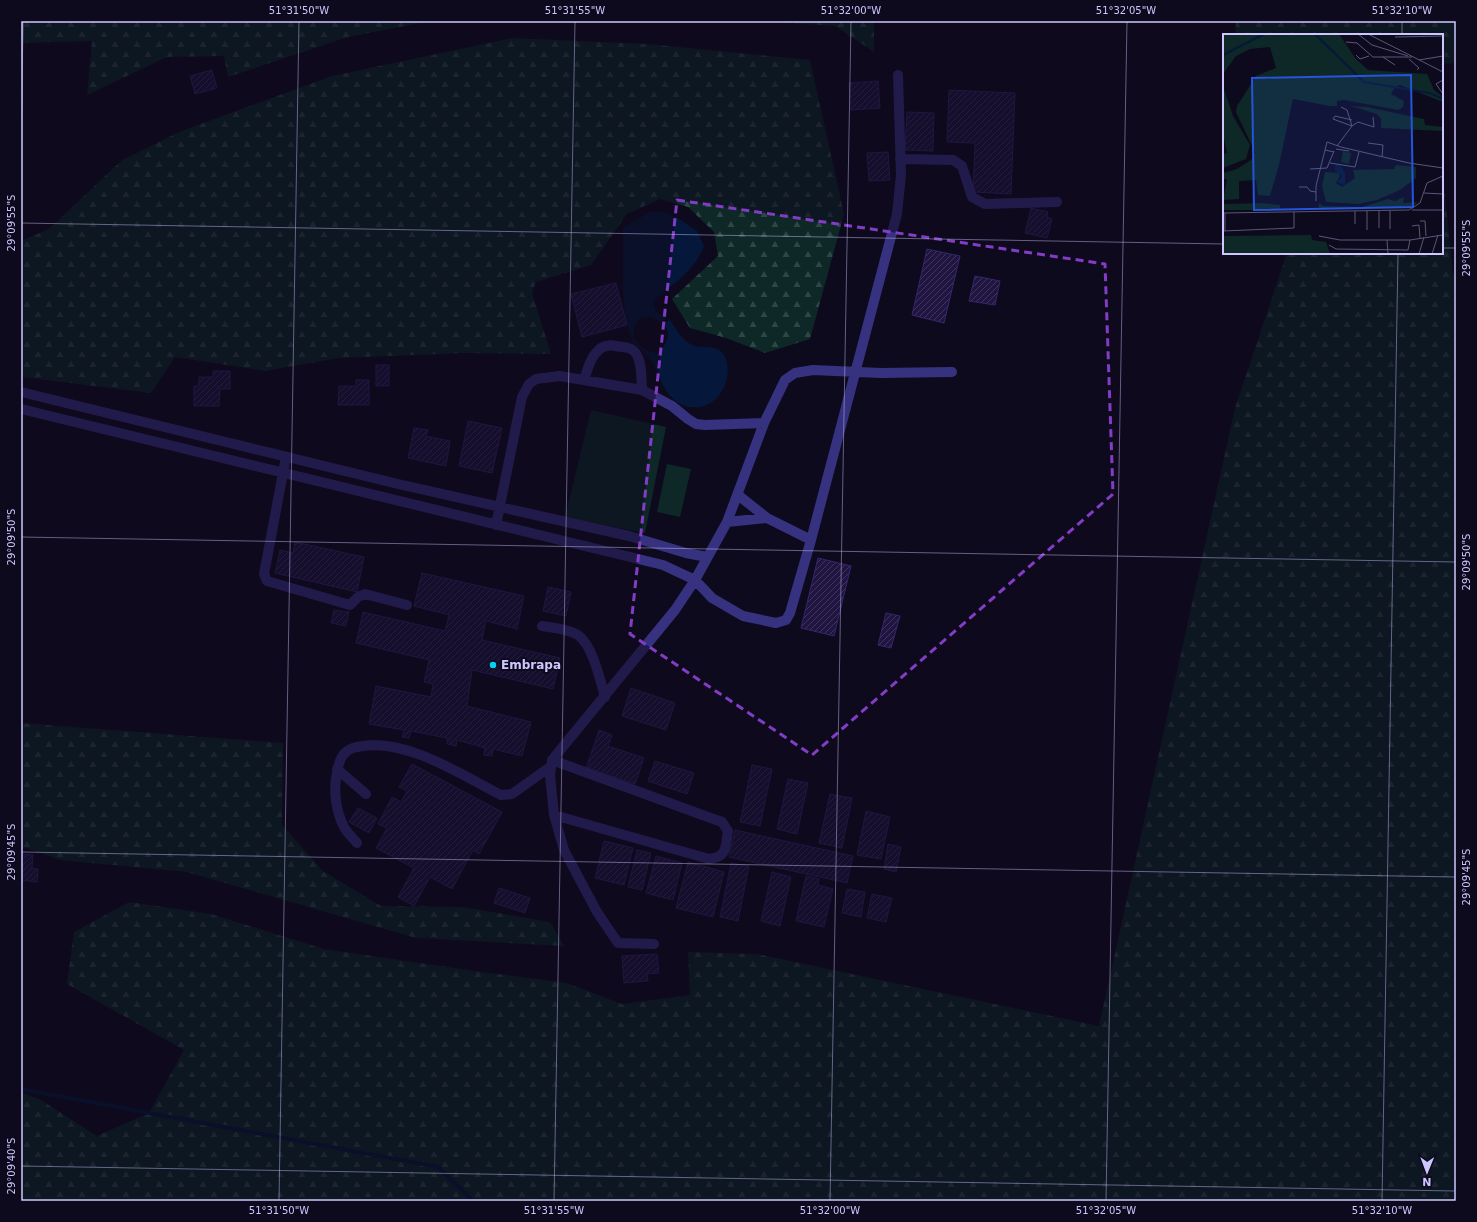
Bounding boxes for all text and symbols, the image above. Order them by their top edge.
text: 51°31'50"W [269,5,329,16]
text: 51°31'55"W [545,5,605,16]
text: 51°32'00"W [821,5,881,16]
text: 51°32'05"W [1096,5,1156,16]
text: 51°32'10"W [1372,5,1432,16]
inset map [1223,34,1443,254]
text: 29°09'55"S [6,195,17,251]
text: 29°09'55"S [1461,220,1472,276]
text: 29°09'50"S [6,509,17,565]
text: 29°09'50"S [1461,534,1472,590]
place label: Embrapa [501,658,561,672]
marker: Embrapa [488,660,498,670]
text: 29°09'45"S [6,824,17,880]
text: 29°09'45"S [1461,849,1472,905]
text: 29°09'40"S [6,1138,17,1194]
north arrow [1407,1152,1447,1192]
text: N [1422,1175,1432,1188]
text: 51°31'50"W [249,1205,309,1216]
text: 51°31'55"W [524,1205,584,1216]
text: 51°32'00"W [800,1205,860,1216]
text: 51°32'05"W [1076,1205,1136,1216]
text: 51°32'10"W [1352,1205,1412,1216]

